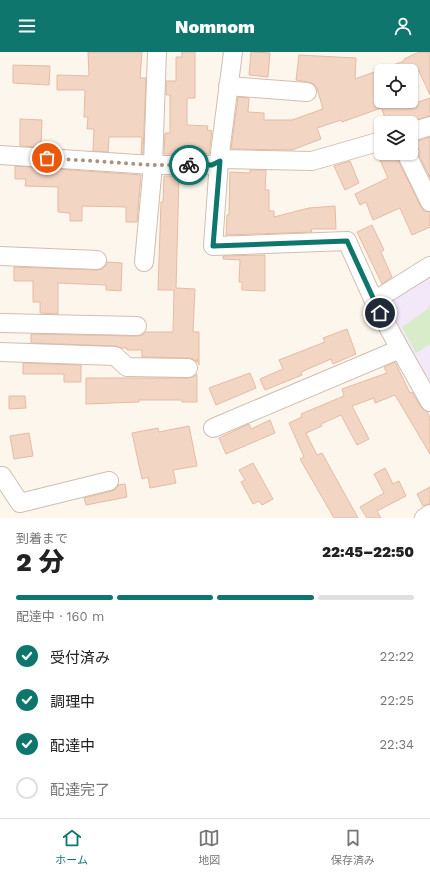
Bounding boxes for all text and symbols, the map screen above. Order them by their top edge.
icon: menu [16,15,38,37]
icon: person [392,15,414,37]
text: Nomnom [175,16,255,37]
map controls [374,64,418,160]
button: locate [374,64,418,108]
button: layers [374,116,418,160]
pin [30,141,64,175]
courier [169,145,209,185]
icon: bag [36,147,58,169]
icon: bike [178,154,200,176]
pin [363,296,397,330]
icon: home [369,302,391,324]
text: 到着まで [16,531,68,546]
text: 22:45–22:50 [322,543,414,561]
text: 2 分 [16,547,65,577]
text: 配達中 · 160 m [16,609,104,624]
icon: check [16,645,38,667]
text: 受付済み [50,649,110,667]
text: 22:22 [380,649,414,664]
icon: check [16,689,38,711]
text: 調理中 [50,693,95,711]
text: 22:25 [380,693,414,708]
icon: check [16,733,38,755]
text: 配達中 [50,737,95,755]
text: 22:34 [379,737,414,752]
text: 配達完了 [50,781,110,799]
tab: ホーム [55,827,88,867]
tab: 地図 [198,827,220,867]
tab: 保存済み [331,827,375,867]

